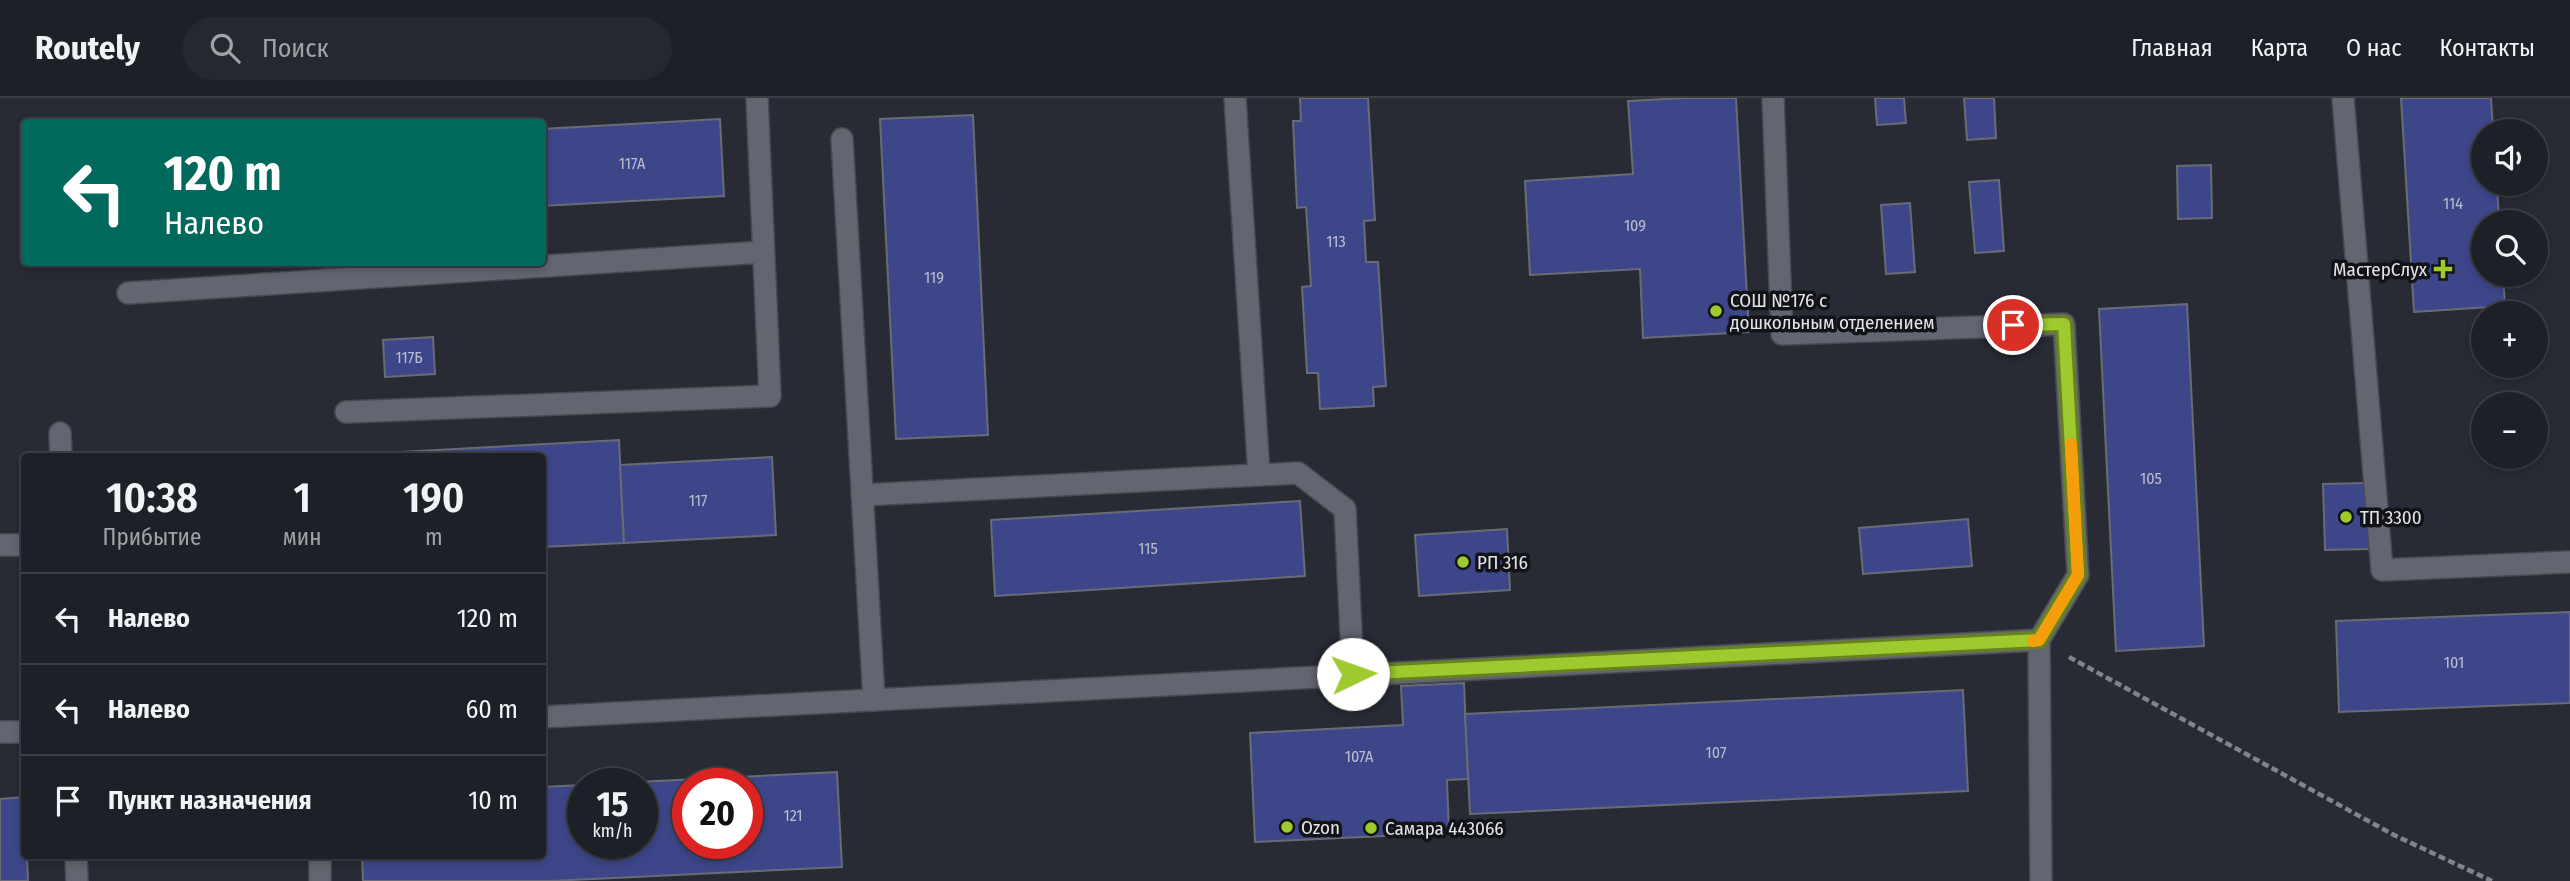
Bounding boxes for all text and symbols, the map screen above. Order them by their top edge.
search box [182,17,672,80]
text: Routely [35,28,140,68]
icon: search [206,29,244,67]
text: Поиск [262,33,329,64]
text: Главная [2131,34,2213,62]
text: Карта [2251,34,2308,62]
text: О нас [2346,34,2401,62]
text: Контакты [2439,34,2535,62]
map controls [2471,119,2548,469]
button: sound [2471,119,2548,196]
text: 120 m [164,144,282,203]
icon: left [49,147,140,238]
house number: 117А [619,154,646,173]
house number: 114 [2443,194,2463,213]
text: Налево [164,204,264,242]
button: search [2471,210,2548,287]
house number: 109 [1624,216,1646,235]
house number: 113 [1326,232,1346,251]
place label: МастерСлух [2333,258,2428,281]
marker: МастерСлух [2433,259,2453,279]
house number: 119 [924,268,944,287]
place label: СОШ №176 с дошкольным отделением [1730,289,1935,334]
pin [1983,295,2043,355]
button: + [2471,301,2548,378]
marker: СОШ №176 с дошкольным отделением [1708,303,1724,319]
icon: arrive [1994,306,2032,344]
house number: 117Б [395,348,423,367]
button: − [2471,392,2548,469]
house number: 105 [2140,469,2162,488]
text: 10:38 [106,473,198,523]
text: 1 [293,473,311,523]
text: 190 [403,473,464,523]
house number: 117 [689,491,708,510]
place label: ТП 3300 [2360,506,2422,529]
marker: ТП 3300 [2338,509,2354,525]
text: Прибытие [103,523,201,551]
text: мин [283,523,321,551]
text: m [425,523,443,551]
house number: 115 [1138,539,1158,558]
place label: РП 316 [1477,551,1528,574]
marker: РП 316 [1455,554,1471,570]
icon: left [49,600,87,638]
text: Налево [108,603,190,634]
text: 120 m [457,603,518,634]
position arrow [1316,637,1390,711]
house number: 101 [2444,653,2464,672]
icon: left [49,691,87,729]
text: Налево [108,694,190,725]
text: 60 m [465,694,518,725]
house number: 107 [1706,743,1727,762]
house number: 107А [1345,747,1374,766]
speed limit sign: 20 [672,768,763,859]
icon: arrive [49,782,87,820]
text: 15 [596,783,628,825]
text: Пункт назначения [108,785,312,816]
text: 10 m [468,785,518,816]
house number: 121 [783,806,803,825]
place label: Ozon [1301,816,1340,839]
place label: Самара 443066 [1385,817,1504,840]
marker: Ozon [1279,819,1295,835]
text: km/h [592,820,633,842]
marker: Самара 443066 [1363,820,1379,836]

